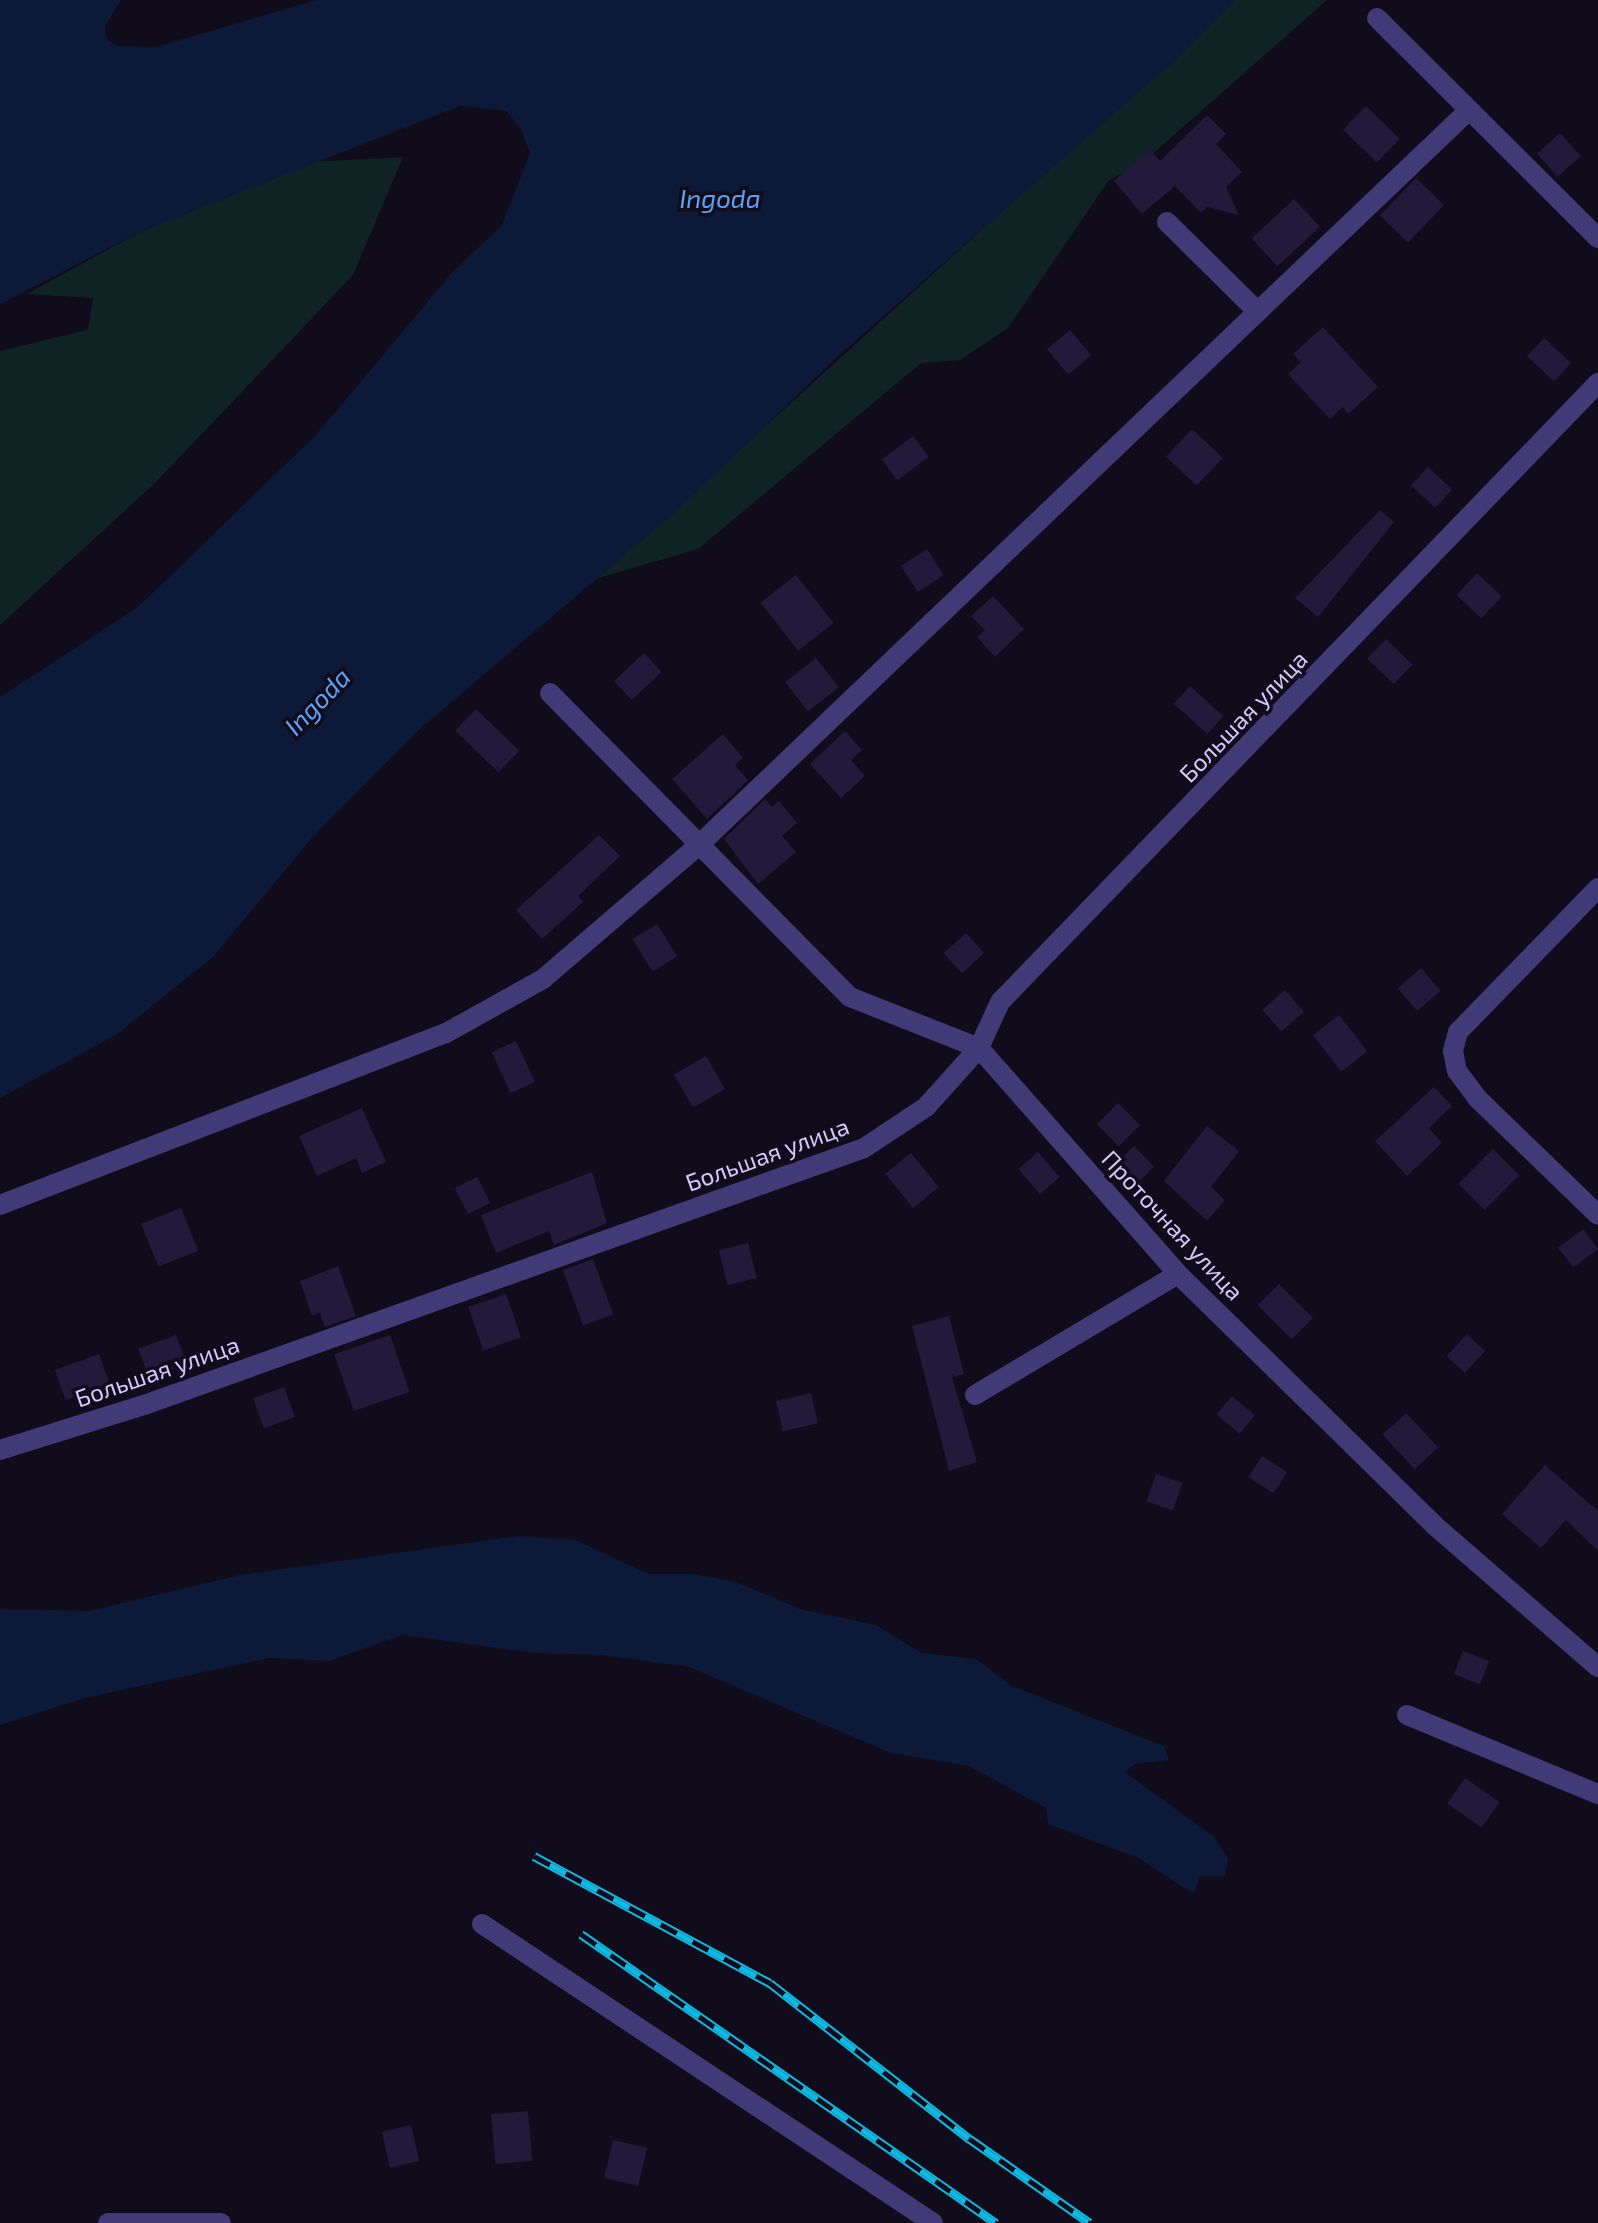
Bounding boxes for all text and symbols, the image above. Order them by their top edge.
water label: Ingoda [679,182,761,214]
street label: Большая улица [1173,644,1313,788]
water label: Ingoda [278,661,356,741]
street label: Большая улица [681,1111,853,1197]
street label: Проточная улица [1096,1144,1250,1306]
street label: Большая улица [71,1329,243,1413]

